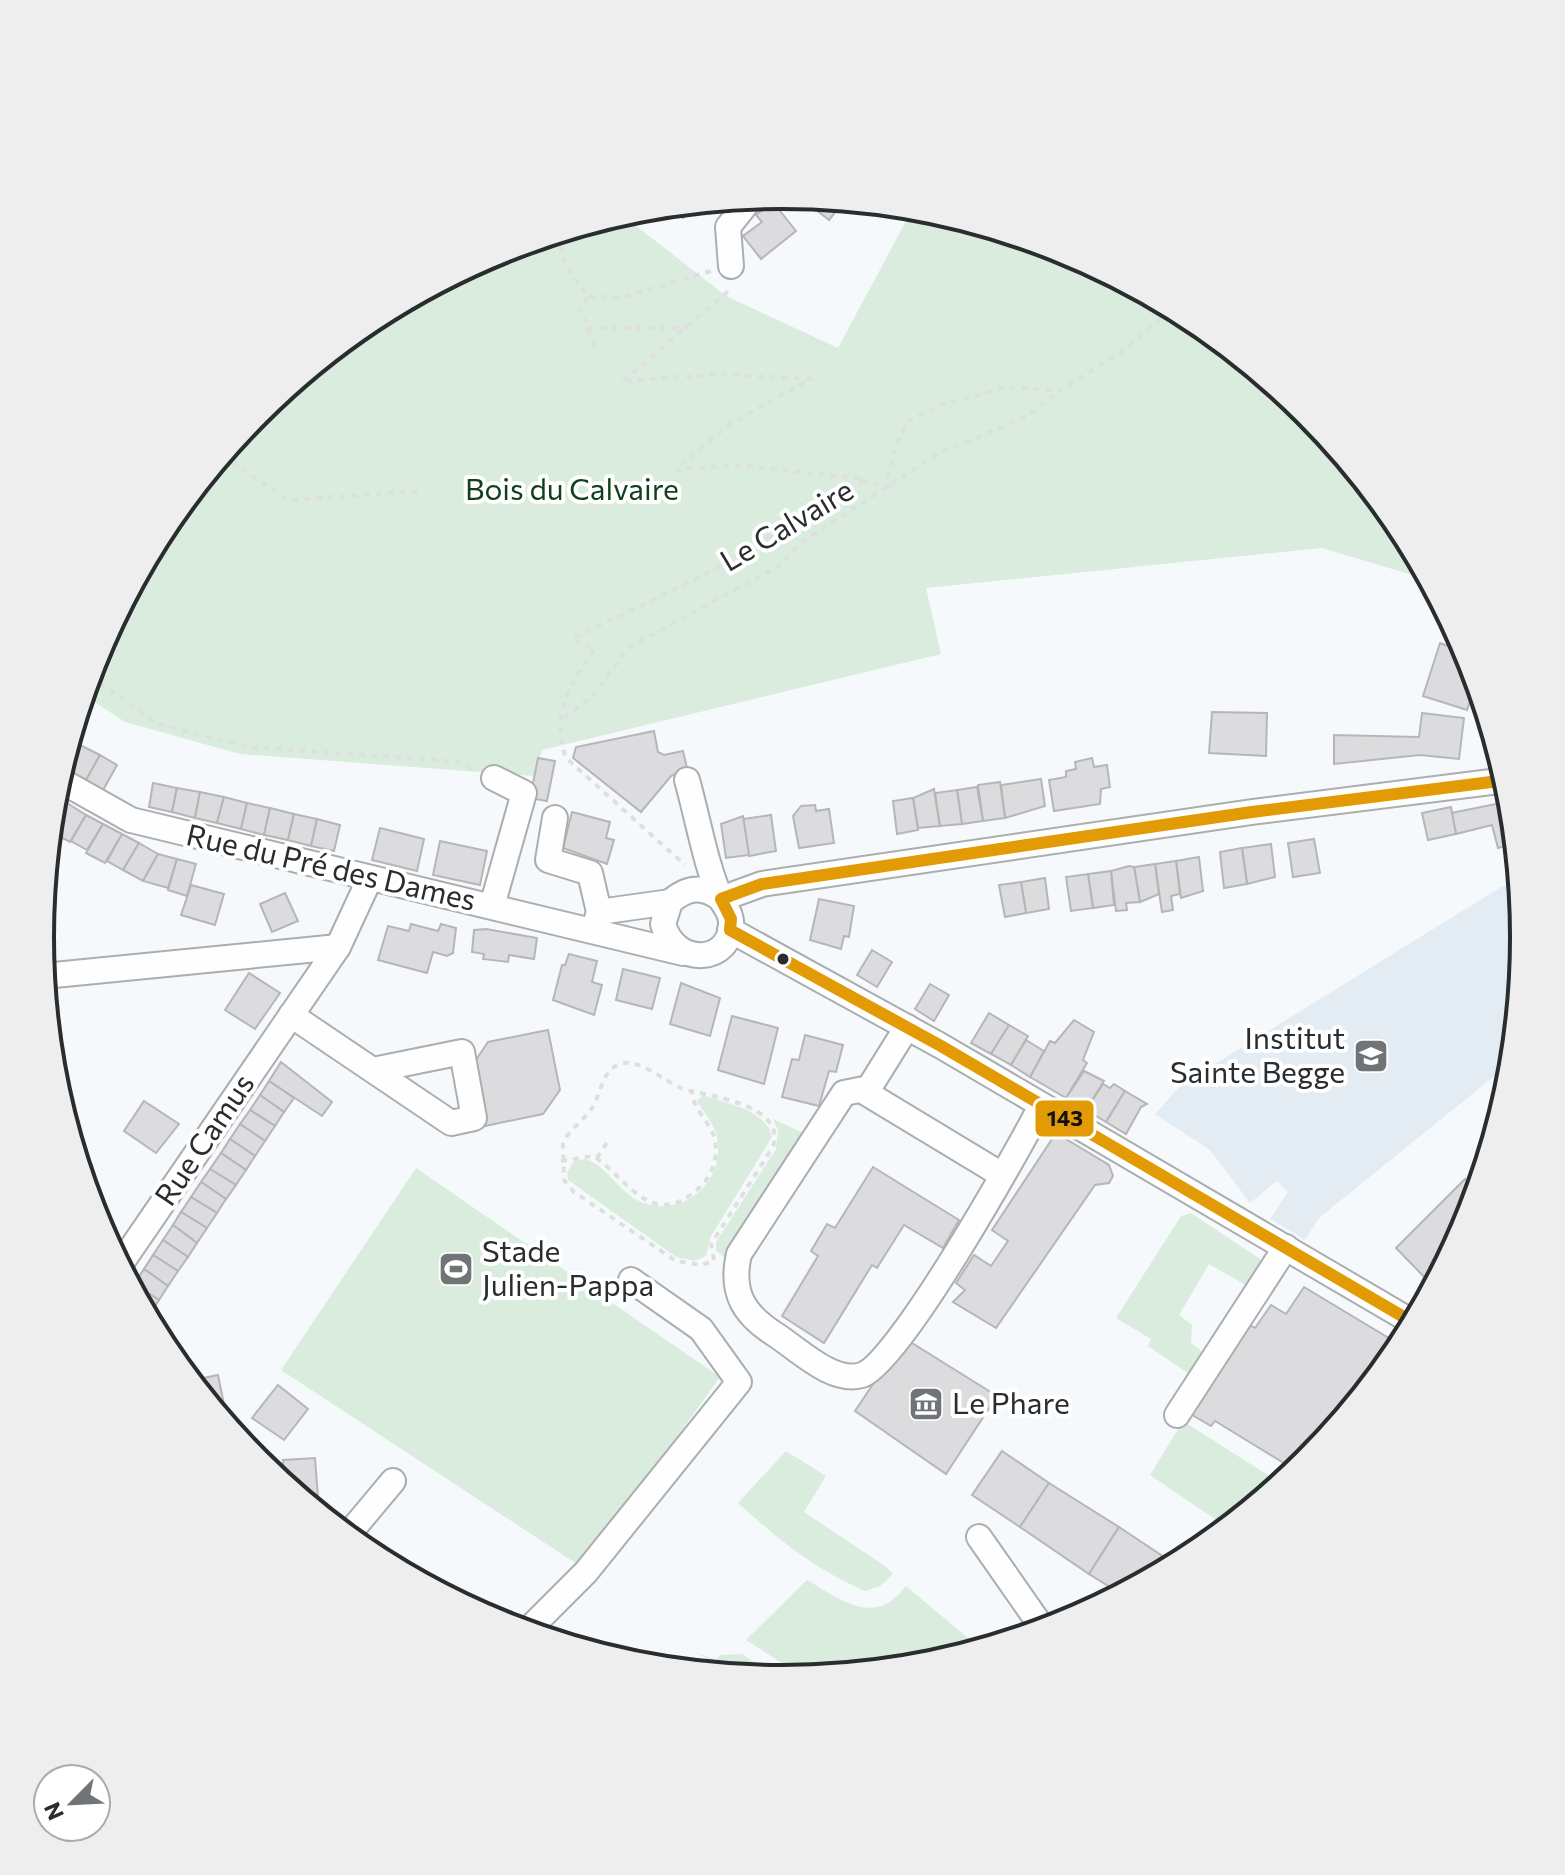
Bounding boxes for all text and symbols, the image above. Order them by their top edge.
park label: Bois du Calvaire [465,469,679,506]
street label: Le Calvaire [713,470,859,578]
street label: Rue du Pré des Dames [183,814,480,917]
unlabelled marker [775,951,791,967]
place label: Institut Sainte Begge [1170,1018,1345,1089]
school or university icon: Institut Sainte Begge [1352,1037,1390,1075]
street label: Rue Camus [145,1066,261,1212]
line badge: 143 [1034,1099,1095,1138]
text: 143 [1047,1104,1083,1131]
place label: Stade Julien-Pappa [482,1231,654,1302]
sports icon: Stade Julien-Pappa [437,1250,475,1288]
place label: Le Phare [952,1383,1070,1420]
museum icon: Le Phare [907,1385,945,1423]
north arrow [32,1763,112,1843]
text: N [38,1798,69,1824]

